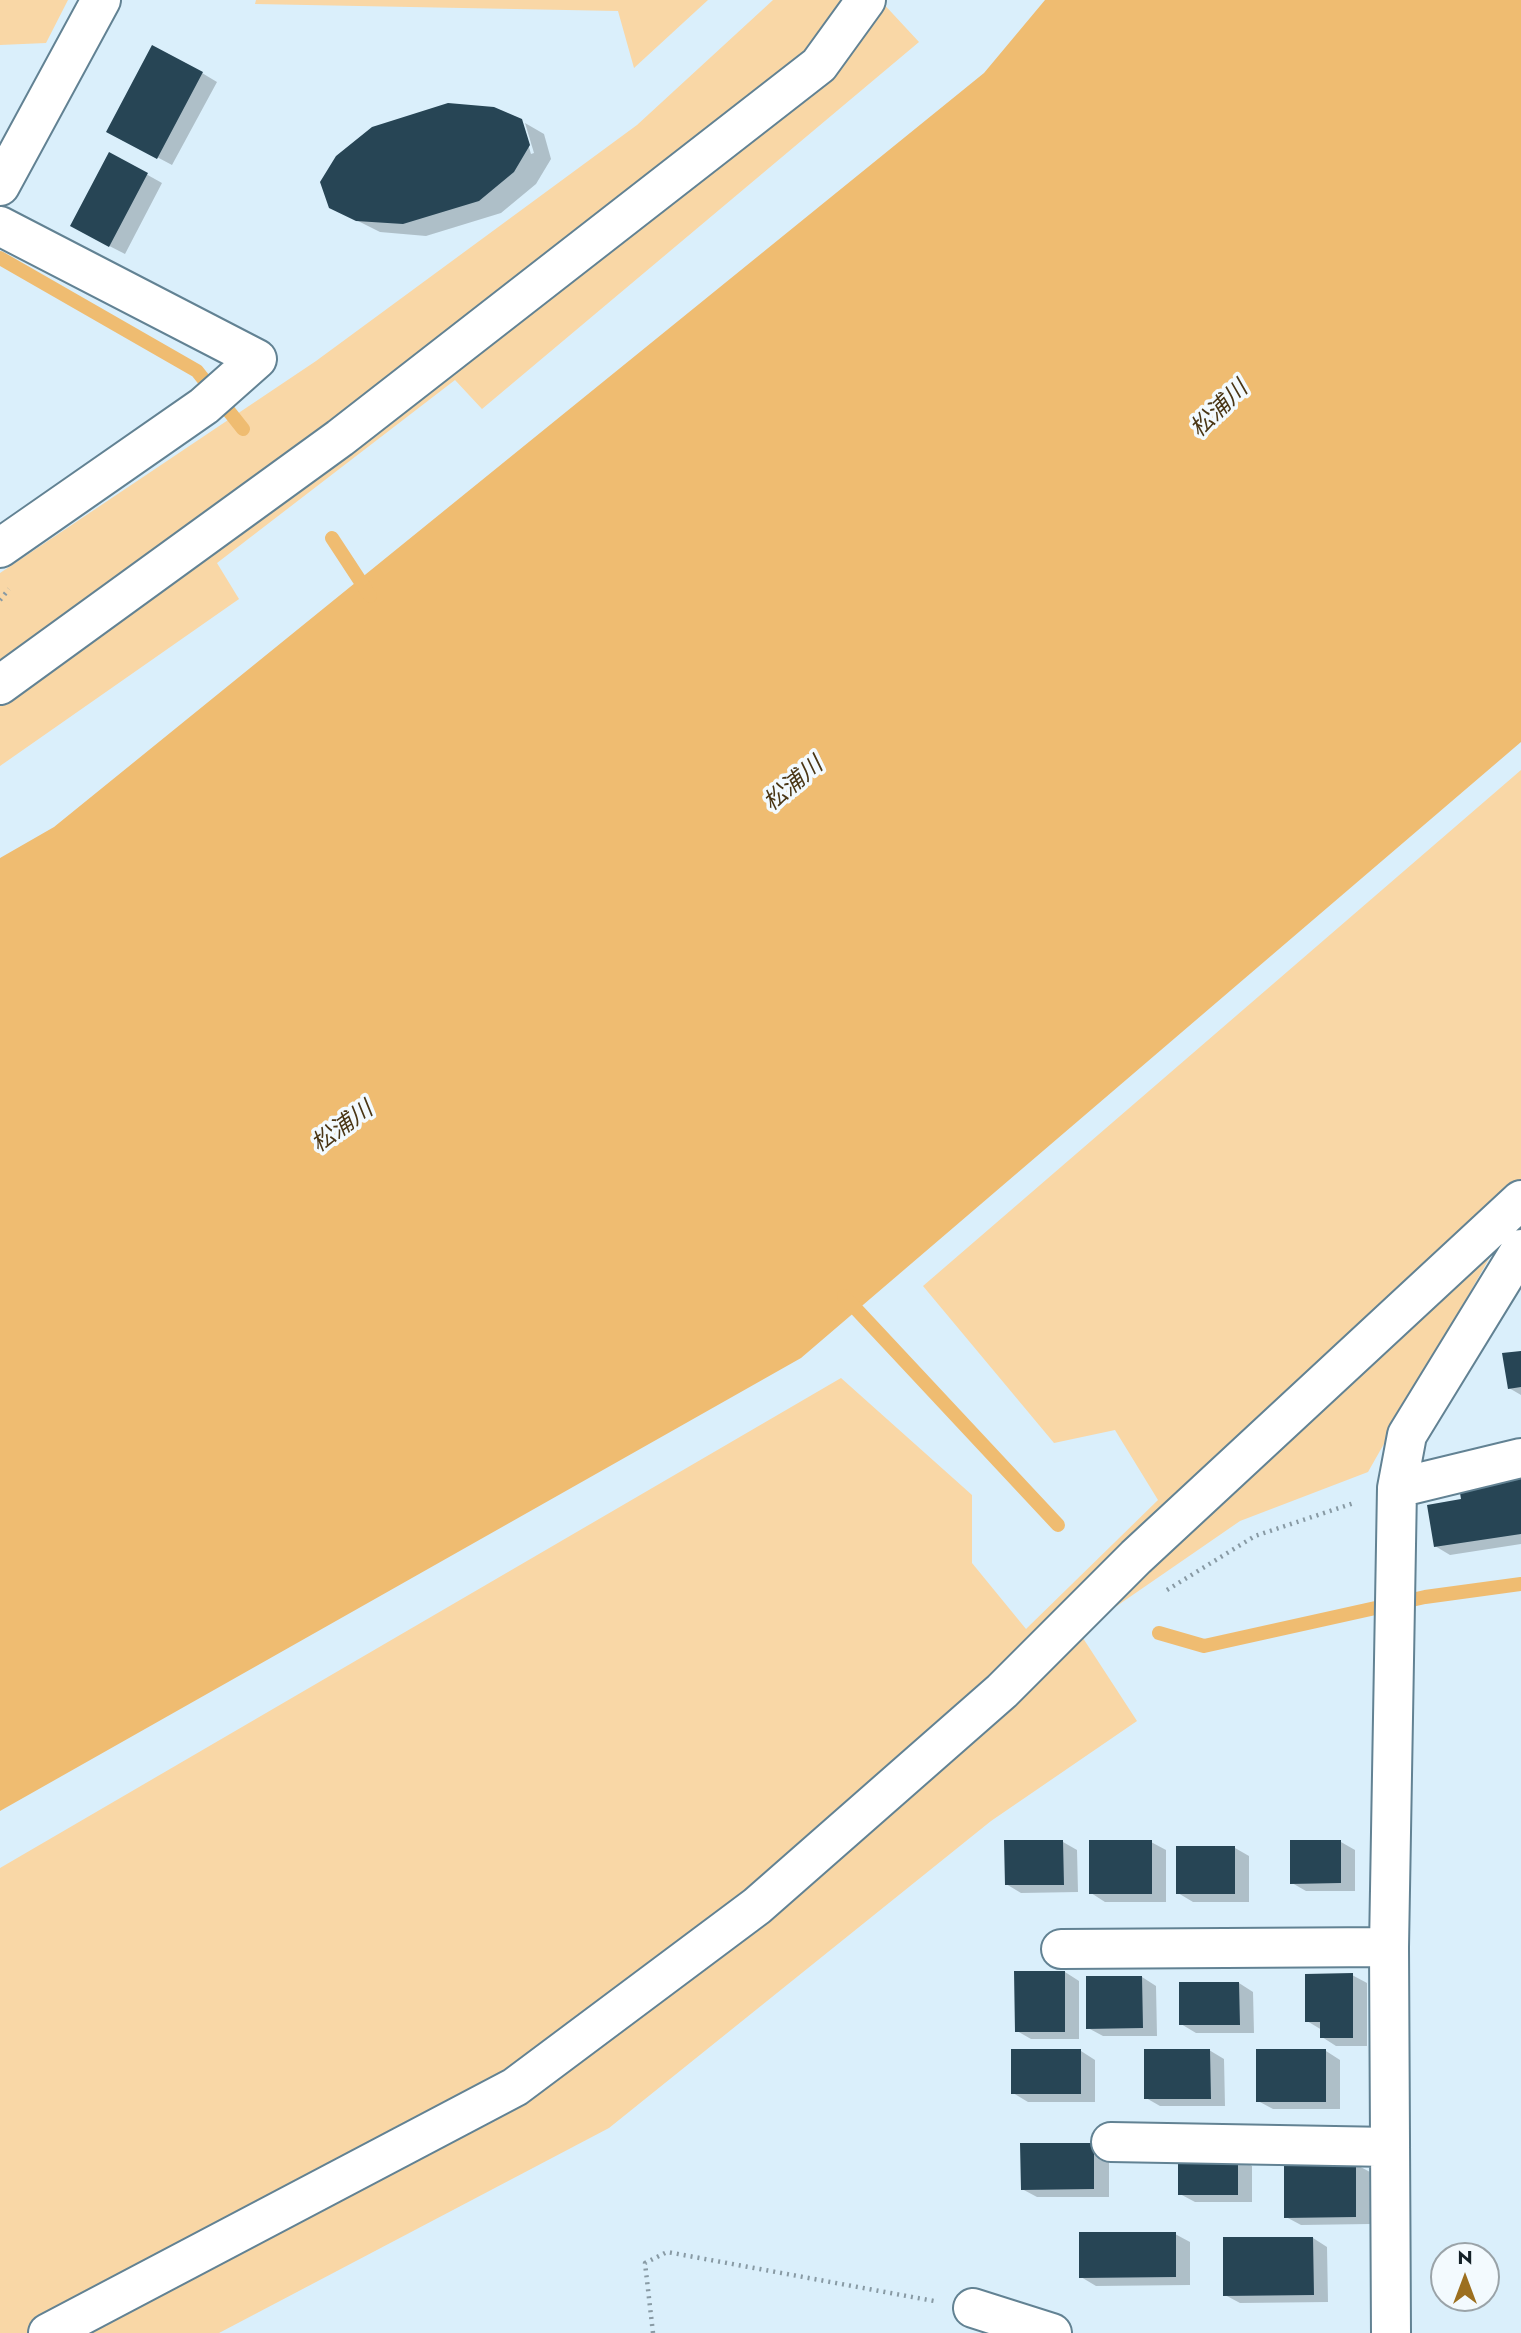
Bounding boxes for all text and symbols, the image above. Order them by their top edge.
water label: 松浦川 [1186,376,1254,444]
water label: 松浦川 [759,752,829,818]
water label: 松浦川 [307,1097,379,1159]
north arrow [1430,2242,1500,2312]
text: N [1457,2244,1473,2271]

